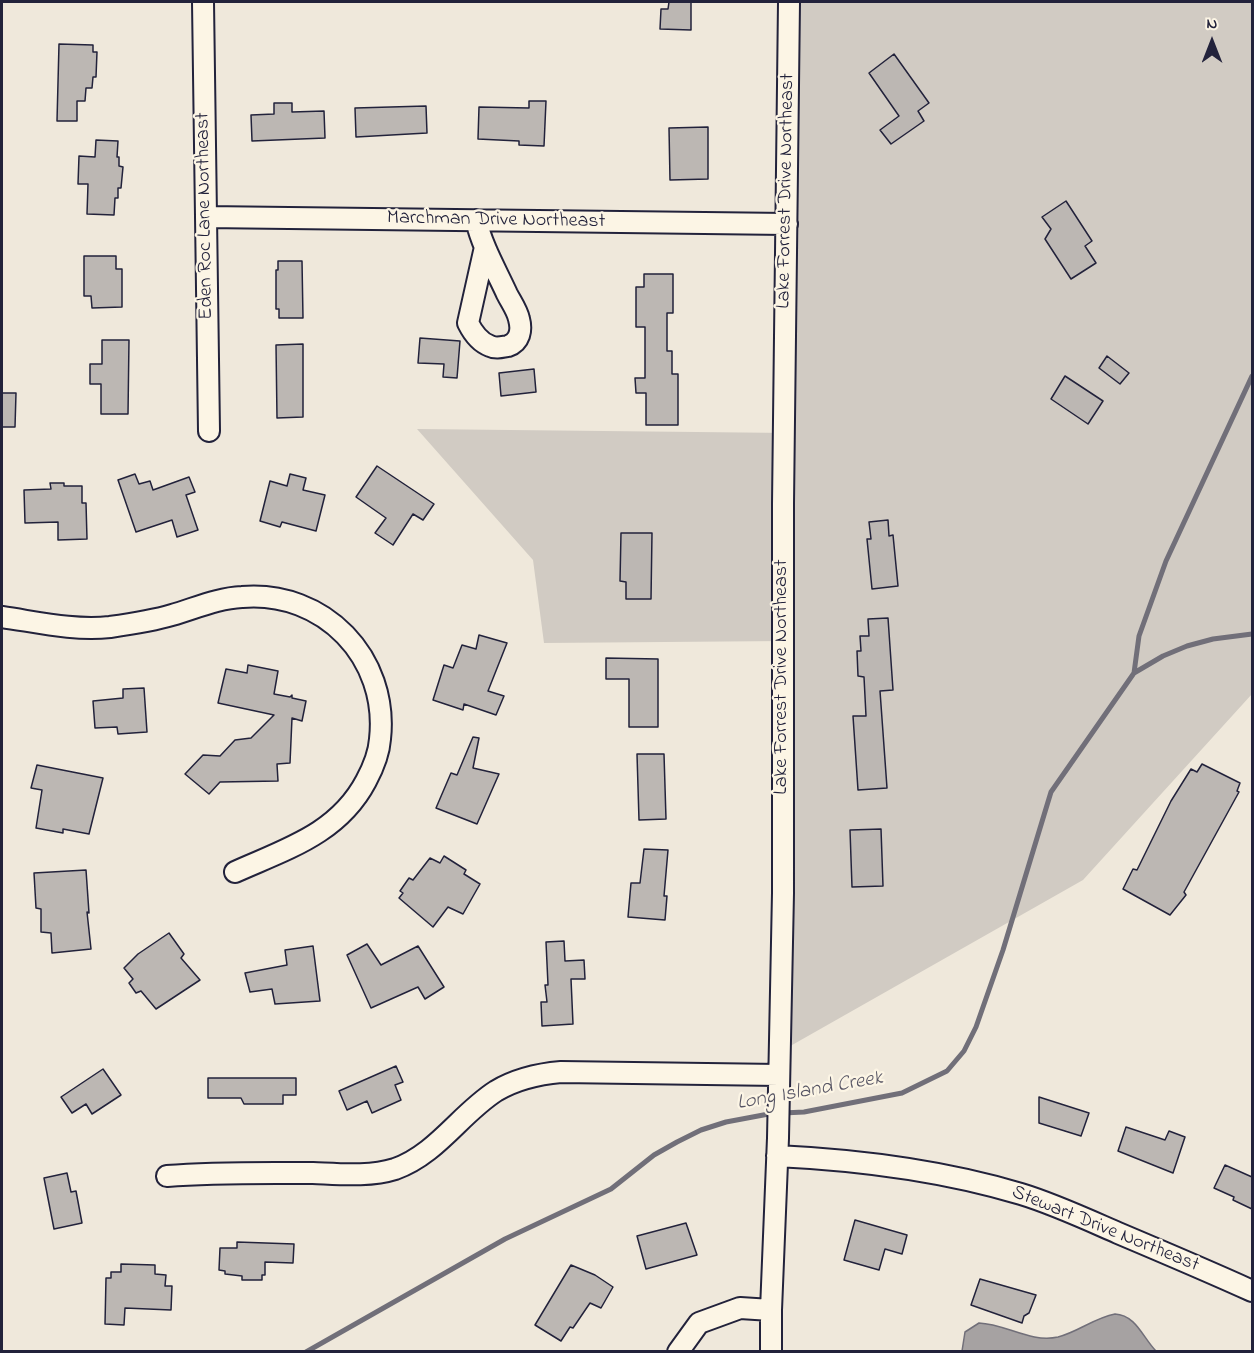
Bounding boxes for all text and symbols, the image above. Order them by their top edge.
north arrow [1182,12,1242,72]
text: N [1207,12,1217,36]
street label: Lake Forrest Drive Northeast [773,73,801,309]
street label: Eden Roc Lane Northeast [192,112,220,320]
street label: Marchman Drive Northeast [387,207,605,235]
street label: Lake Forrest Drive Northeast [771,559,795,795]
water label: Long Island Creek [735,1067,885,1117]
street label: Stewart Drive Northeast [1008,1181,1202,1279]

